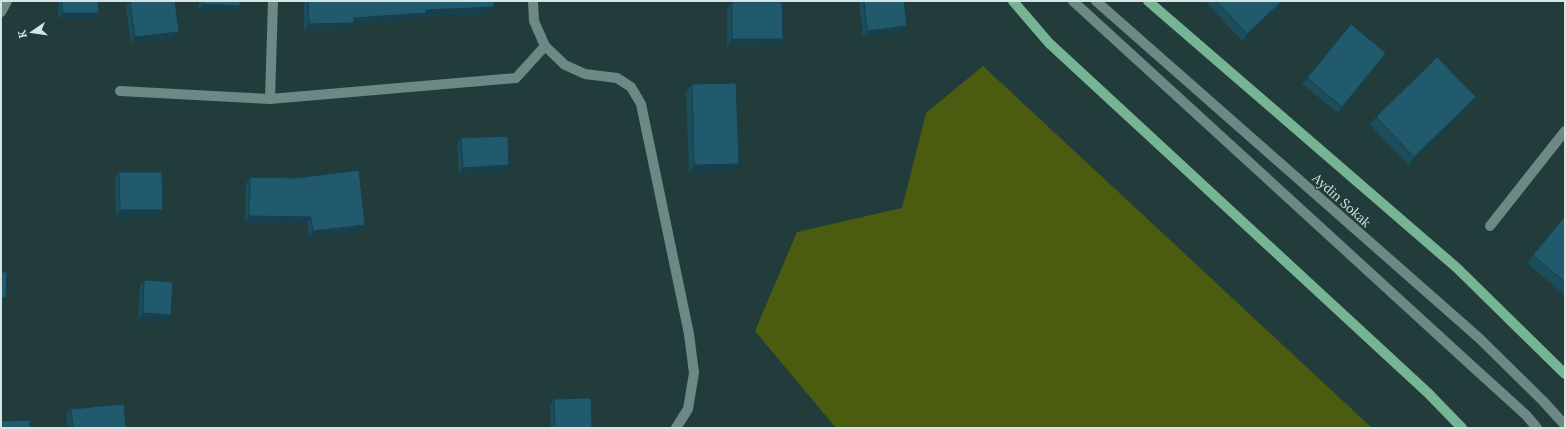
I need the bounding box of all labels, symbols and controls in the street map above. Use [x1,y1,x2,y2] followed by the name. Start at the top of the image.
[12,12,52,52] north arrow
[15,29,30,40] text: K
[1308,169,1375,231] street label: Aydin Sokak

